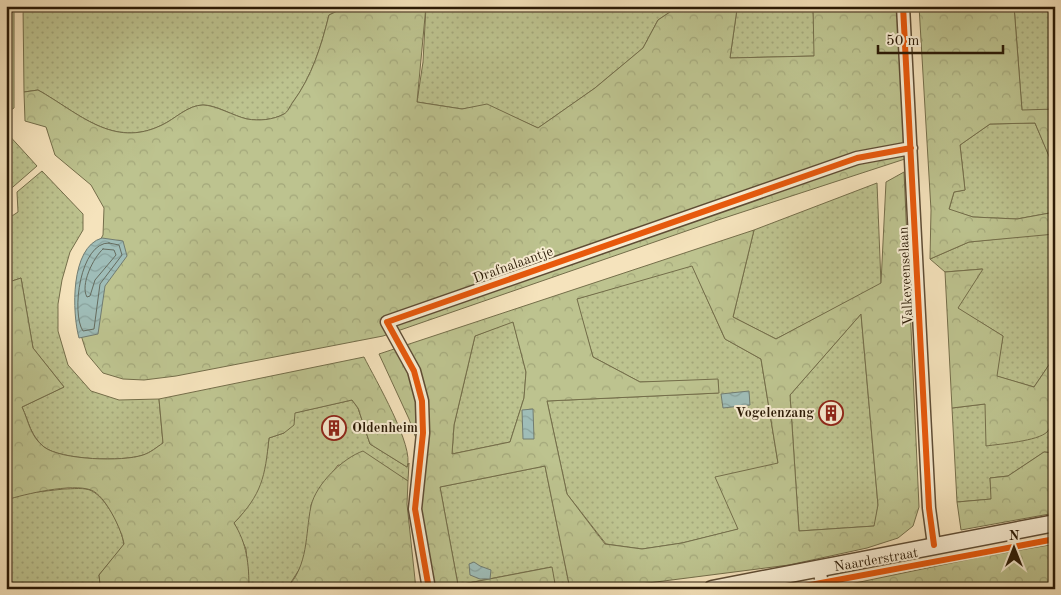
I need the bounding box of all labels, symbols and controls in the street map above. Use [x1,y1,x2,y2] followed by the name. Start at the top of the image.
[878,22,1004,54] scale bar
[886,34,920,49] text: 50 m
[896,226,916,326] street label: Valkeveenselaan
[471,244,555,286] street label: Drafnalaantje
[818,400,844,426] building icon: Vogelenzang
[735,406,814,420] place label: Vogelenzang
[321,415,347,441] building icon: Oldenheim
[352,421,418,435] place label: Oldenheim
[988,522,1038,572] north arrow
[1009,529,1020,543] text: N
[833,546,919,574] street label: Naarderstraat

